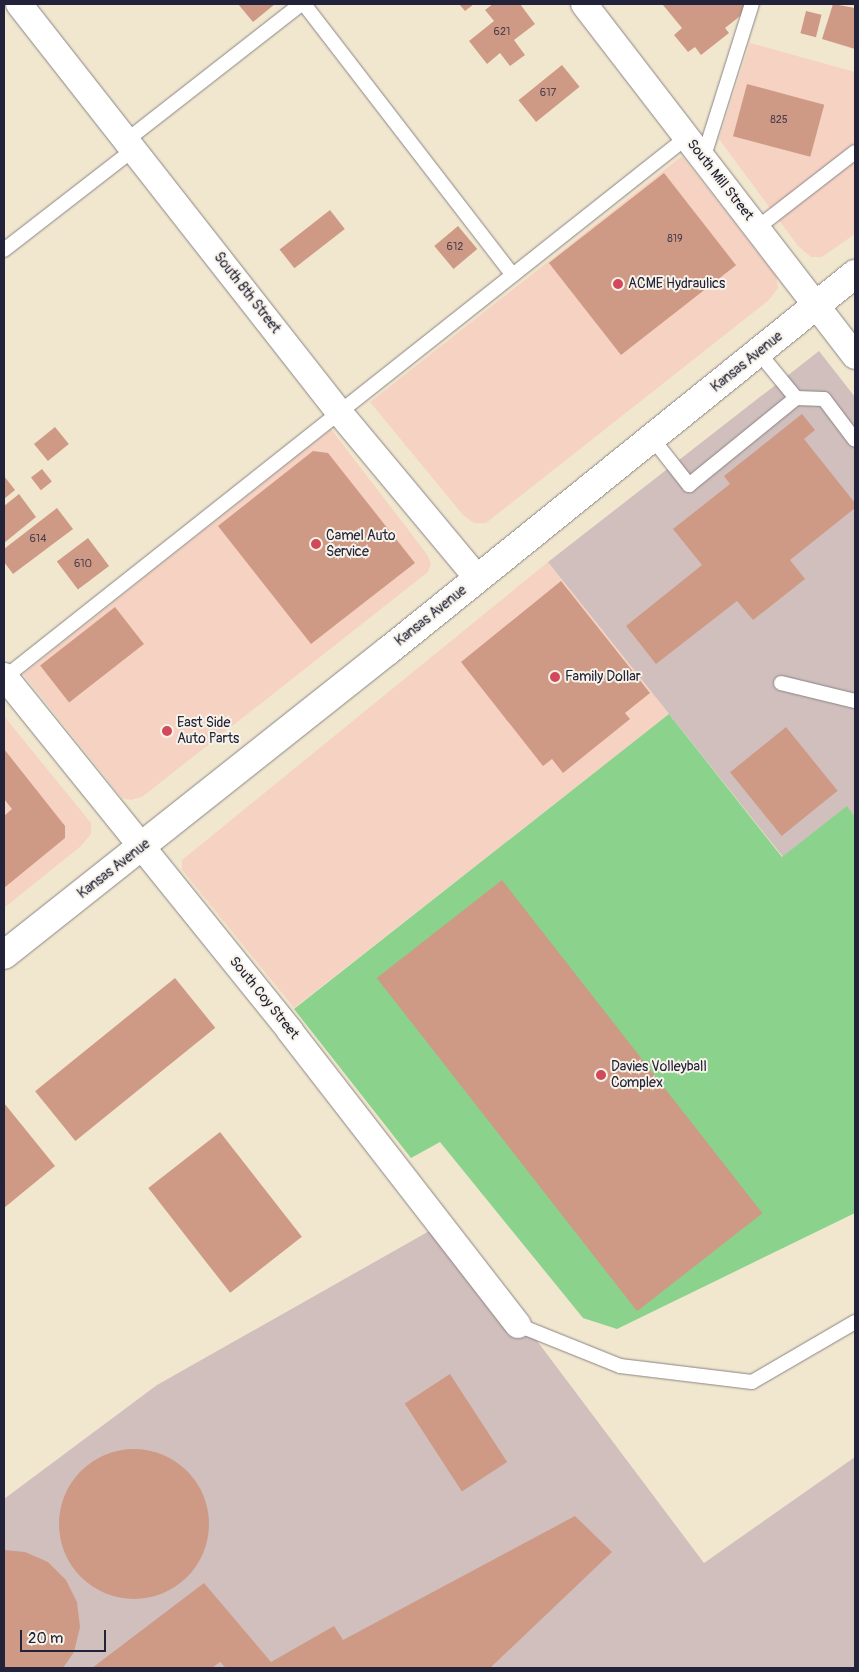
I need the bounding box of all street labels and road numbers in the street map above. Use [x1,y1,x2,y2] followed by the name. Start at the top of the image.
[683,136,757,224] street label: South Mill Street
[210,249,284,337] street label: South 8th Street
[708,328,786,396] street label: Kansas Avenue
[392,582,470,650] street label: Kansas Avenue
[74,836,154,902] street label: Kansas Avenue
[226,953,302,1043] street label: South Coy Street

